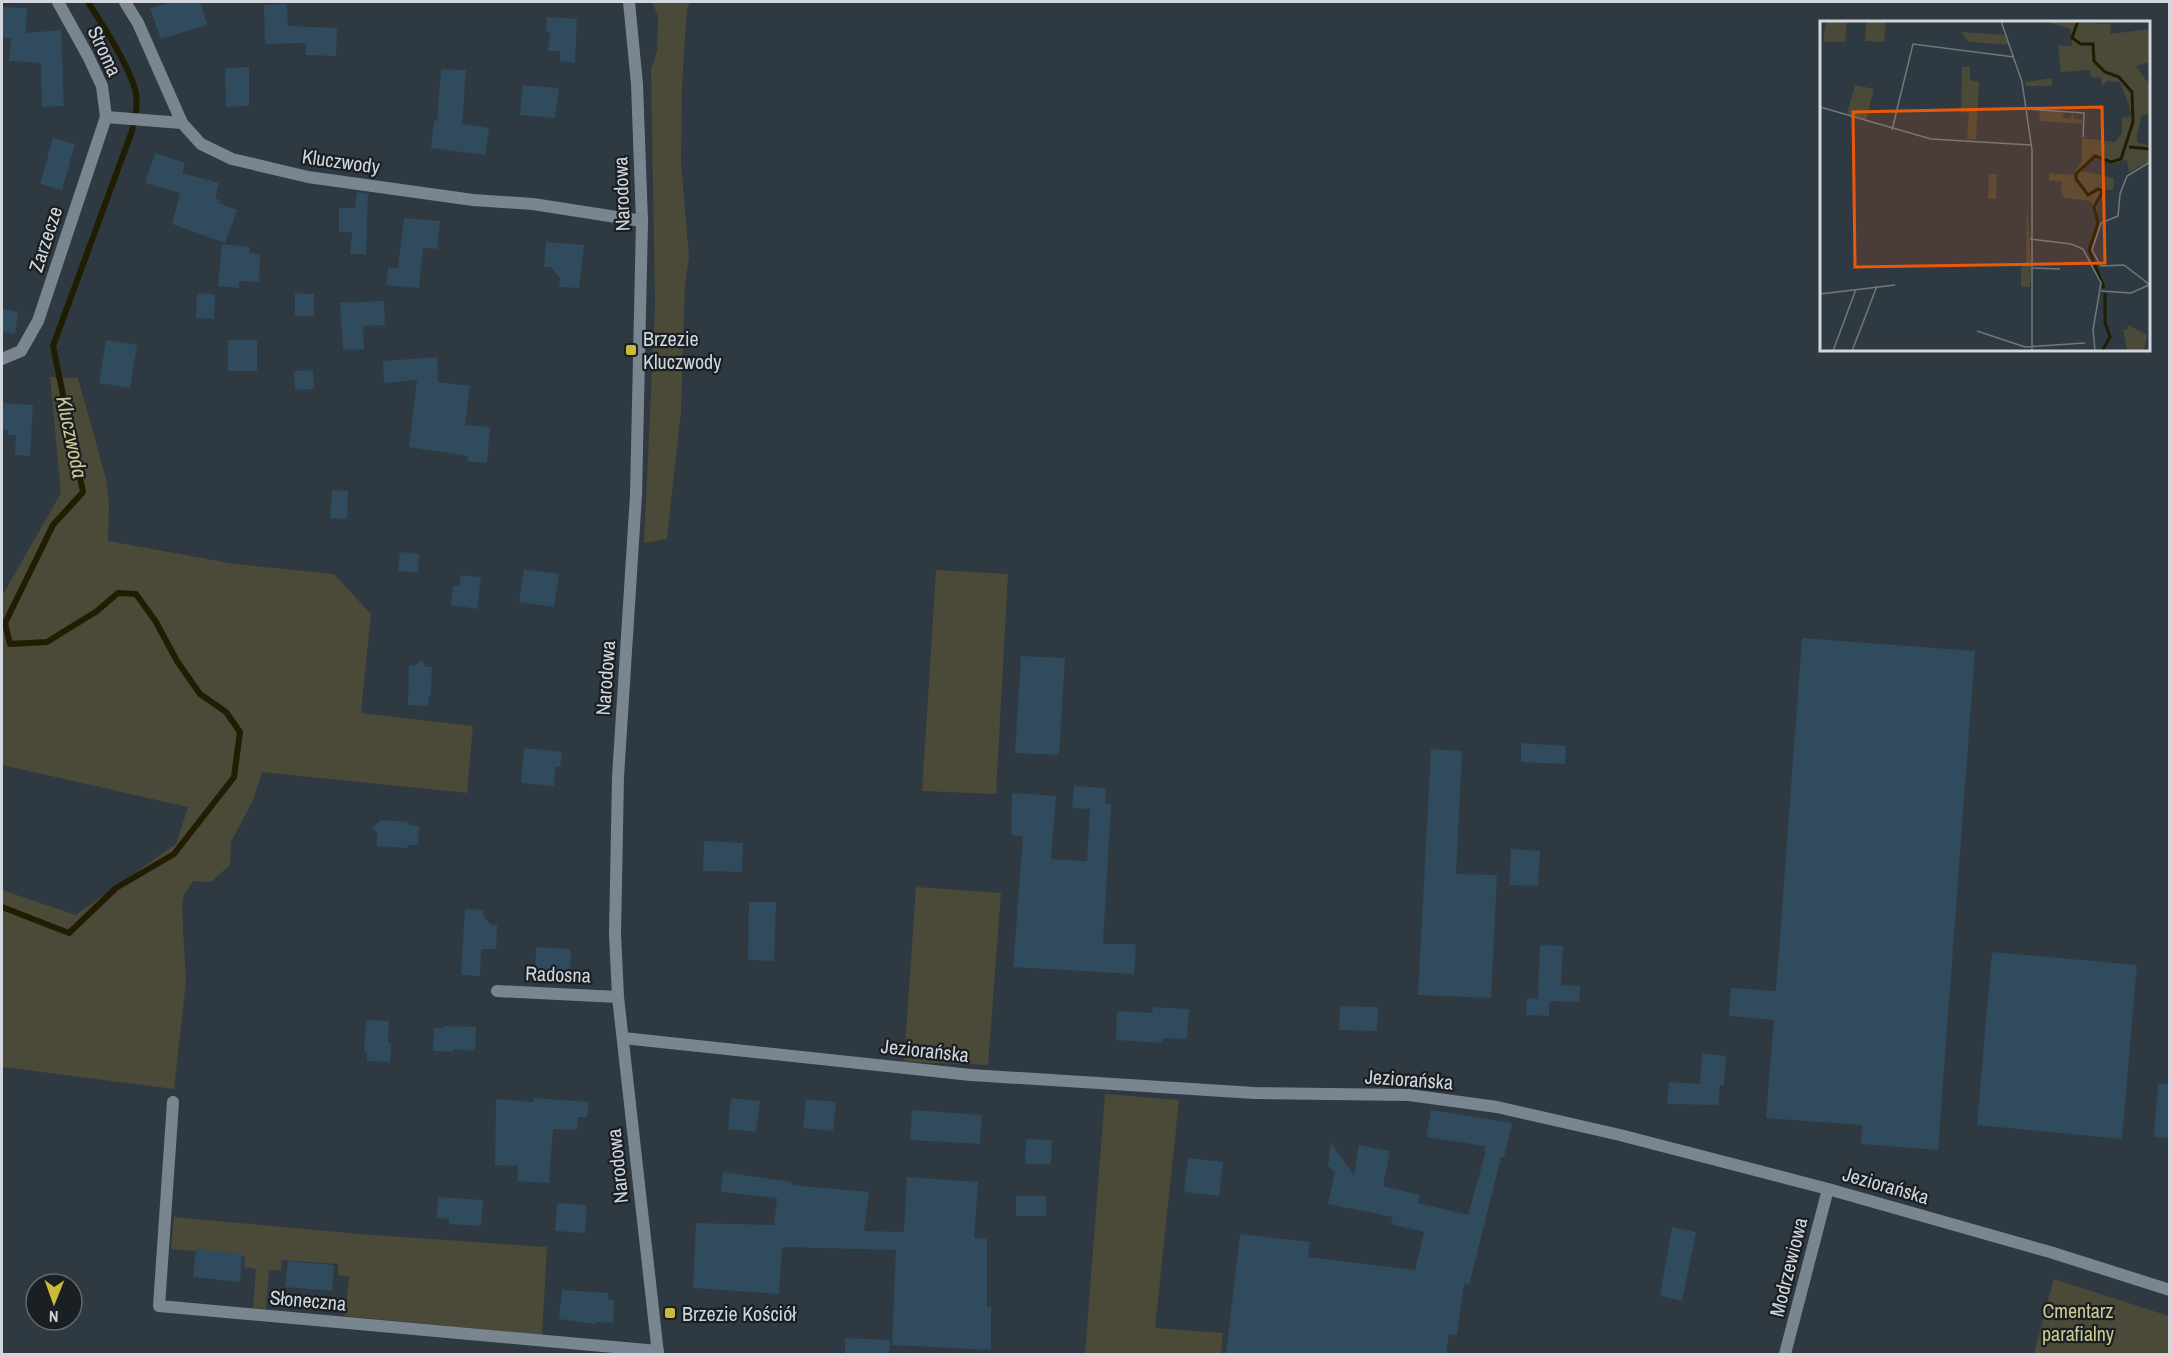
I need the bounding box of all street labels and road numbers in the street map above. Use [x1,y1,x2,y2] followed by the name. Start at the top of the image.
[82,21,128,81] street label: Stroma
[300,142,382,180] street label: Kluczwody
[606,156,636,232] street label: Narodowa
[22,203,68,275] street label: Zarzecze
[589,640,621,716] street label: Narodowa
[525,959,591,989] street label: Radosna
[880,1032,970,1068] street label: Jeziorańska
[1364,1062,1454,1096] street label: Jeziorańska
[600,1127,634,1205] street label: Narodowa
[1840,1160,1932,1210] street label: Jeziorańska
[1763,1215,1813,1319] street label: Modrzewiowa
[269,1283,347,1317] street label: Słoneczna

